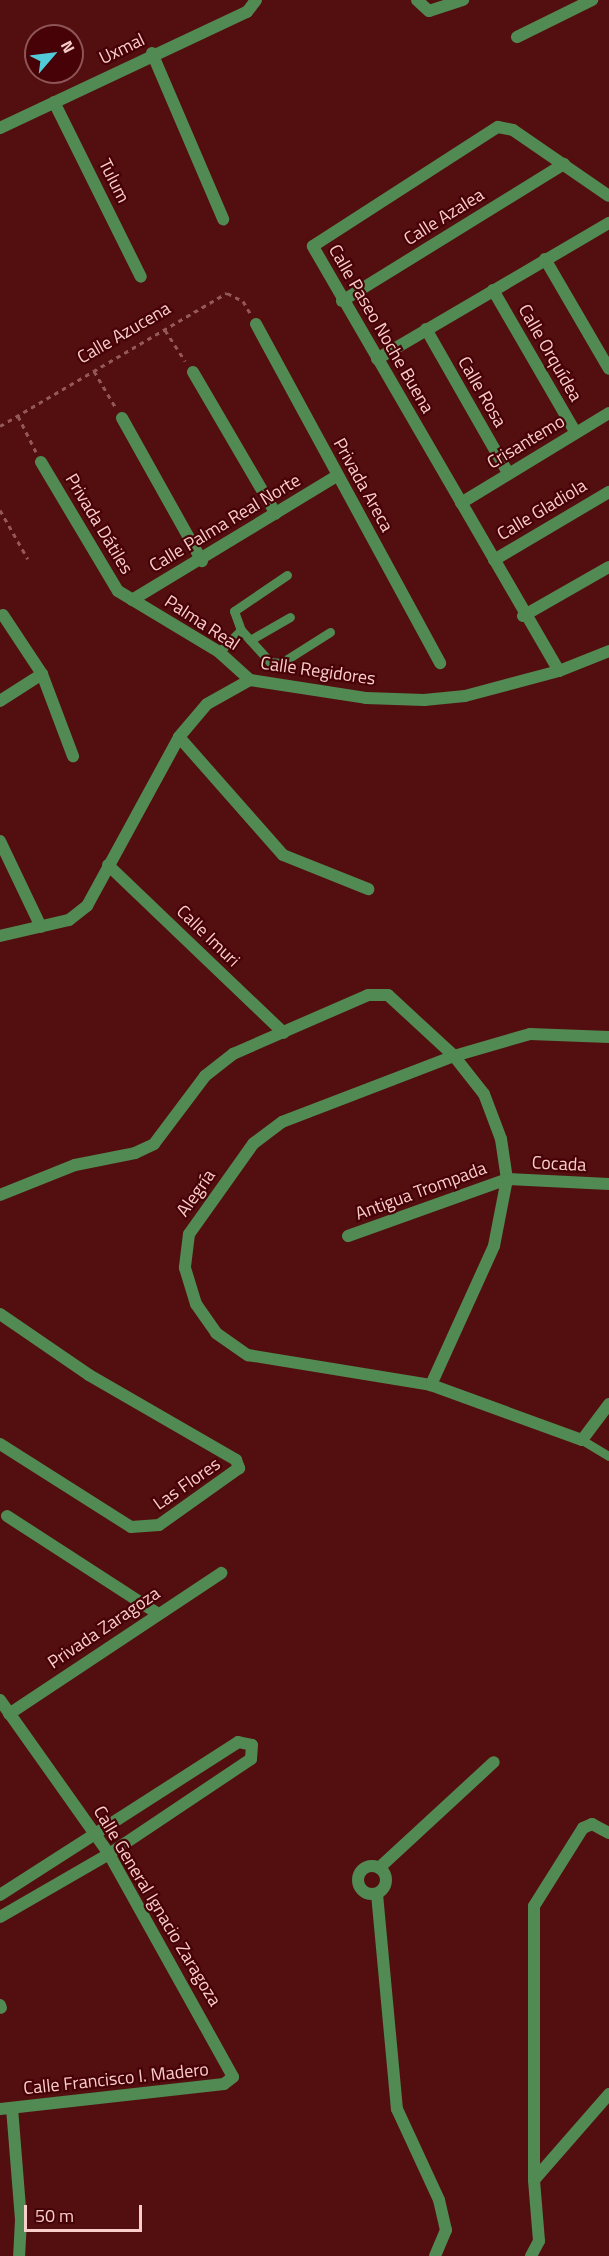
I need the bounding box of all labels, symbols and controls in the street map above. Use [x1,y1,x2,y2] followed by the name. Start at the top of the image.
[24,24,84,84] north arrow
[96,29,148,69] street label: Uxmal
[55,36,81,57] text: N
[94,156,134,206] street label: Tulum
[400,184,488,250] street label: Calle Azalea
[324,241,438,417] street label: Calle Paseo Noche Buena
[73,298,175,368] street label: Calle Azucena
[513,301,587,405] street label: Calle Orquídea
[453,353,511,431] street label: Calle Rosa
[483,410,569,474] street label: Crisantemo
[328,434,398,536] street label: Privada Areca
[146,469,304,577] street label: Calle Palma Real Norte
[61,470,137,578] street label: Privada Dátiles
[493,475,591,545] street label: Calle Gladiola
[160,591,244,655] street label: Palma Real
[259,652,377,690] street label: Calle Regidores
[172,901,244,971] street label: Calle Imuri
[531,1152,587,1176] street label: Cocada
[352,1157,490,1225] street label: Antigua Trompada
[172,1165,220,1221] street label: Alegría
[149,1453,225,1515] street label: Las Flores
[44,1583,164,1673] street label: Privada Zaragoza
[89,1802,225,2010] street label: Calle General Ignacio Zaragoza
[22,2059,210,2099] street label: Calle Francisco I. Madero
[27,2193,146,2231] scale bar
[35,2202,74,2229] text: 50 m

